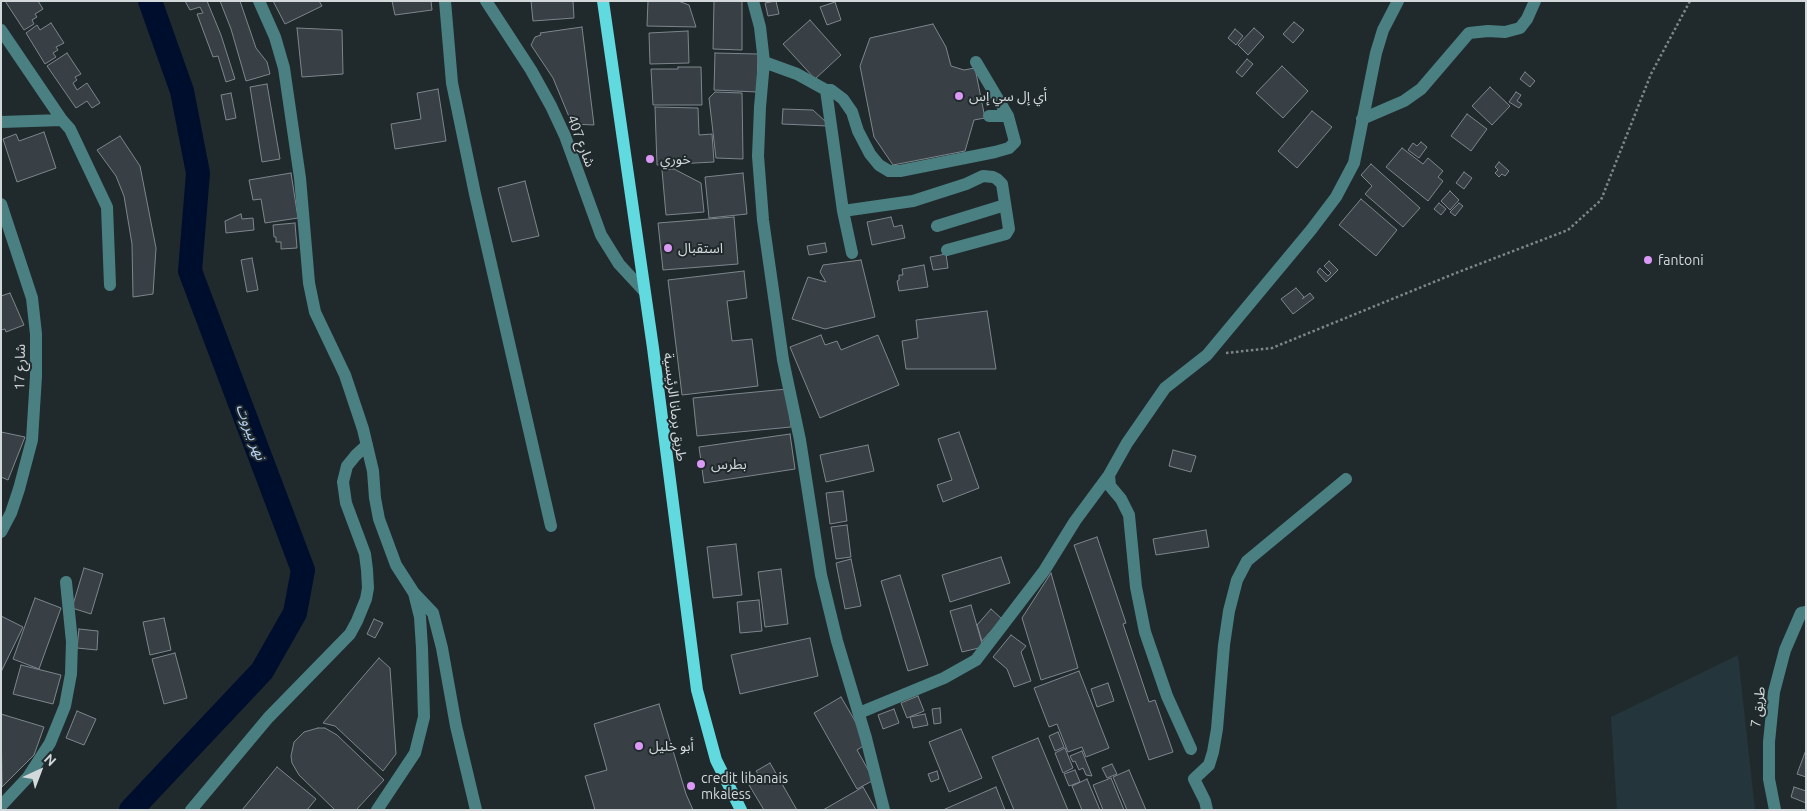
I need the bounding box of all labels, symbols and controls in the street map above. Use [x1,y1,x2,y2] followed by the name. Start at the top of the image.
[969,88,1047,104] place label: أي إل سي إس
[953,90,965,102] marker: أي إل سي إس
[563,113,599,169] street label: شارع 407
[660,151,691,167] place label: خوري
[644,153,656,165] marker: خوري
[678,240,723,256] place label: استقبال
[662,242,674,254] marker: استقبال
[1658,252,1704,268] place label: fantoni
[1642,254,1654,266] marker: fantoni
[11,344,29,390] street label: شارع 17
[660,352,690,462] street label: طريق برمانا الرئيسية
[232,402,270,462] water label: نهر بيروت
[711,456,747,472] place label: بطرس
[695,458,707,470] marker: بطرس
[1747,686,1769,728] street label: طريق 7
[649,738,694,754] place label: أبو خليل
[633,740,645,752] marker: أبو خليل
[15,746,65,796] north arrow
[41,751,60,769] text: N
[701,770,788,802] place label: credit libanais mkaless
[685,780,697,792] marker: credit libanais mkaless

